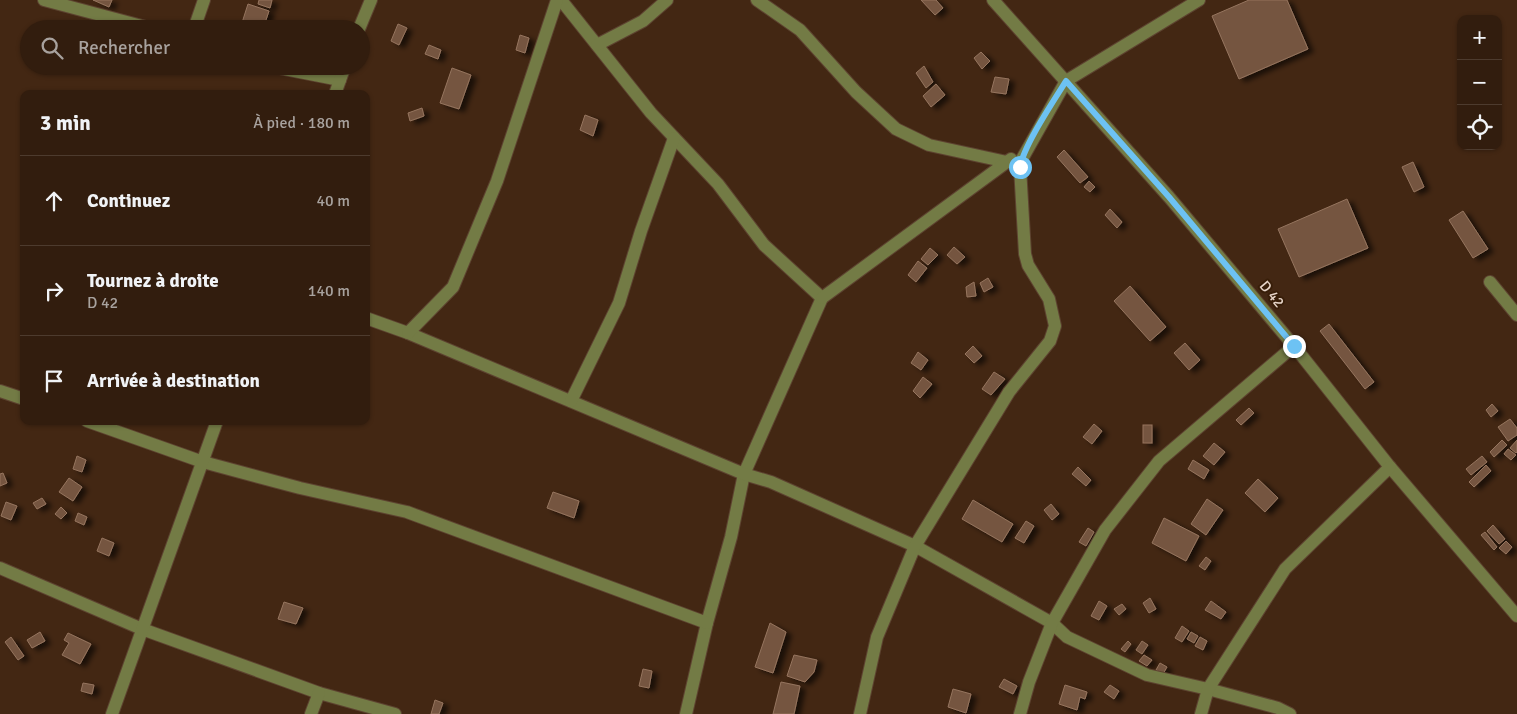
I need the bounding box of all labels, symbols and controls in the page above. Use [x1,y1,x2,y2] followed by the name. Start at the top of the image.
[1457,15,1502,150] map controls
[1457,15,1502,60] button: +
[20,20,370,75] search box
[38,34,66,62] icon: search
[78,36,170,60] text: Rechercher
[1457,60,1502,105] button: −
[1457,105,1502,150] button: locate
[40,110,91,136] text: 3 min
[253,113,350,133] text: À pied · 180 m
[1009,156,1032,179] route start
[40,187,68,215] icon: ahead
[87,189,170,213] text: Continuez
[316,191,350,211] text: 40 m
[87,269,219,293] text: Tournez à droite
[40,277,68,305] icon: right
[1256,277,1288,311] street label: D 42
[308,281,350,301] text: 140 m
[87,293,118,313] text: D 42
[1283,335,1306,358] route end
[40,367,68,395] icon: arrive
[87,369,260,393] text: Arrivée à destination

